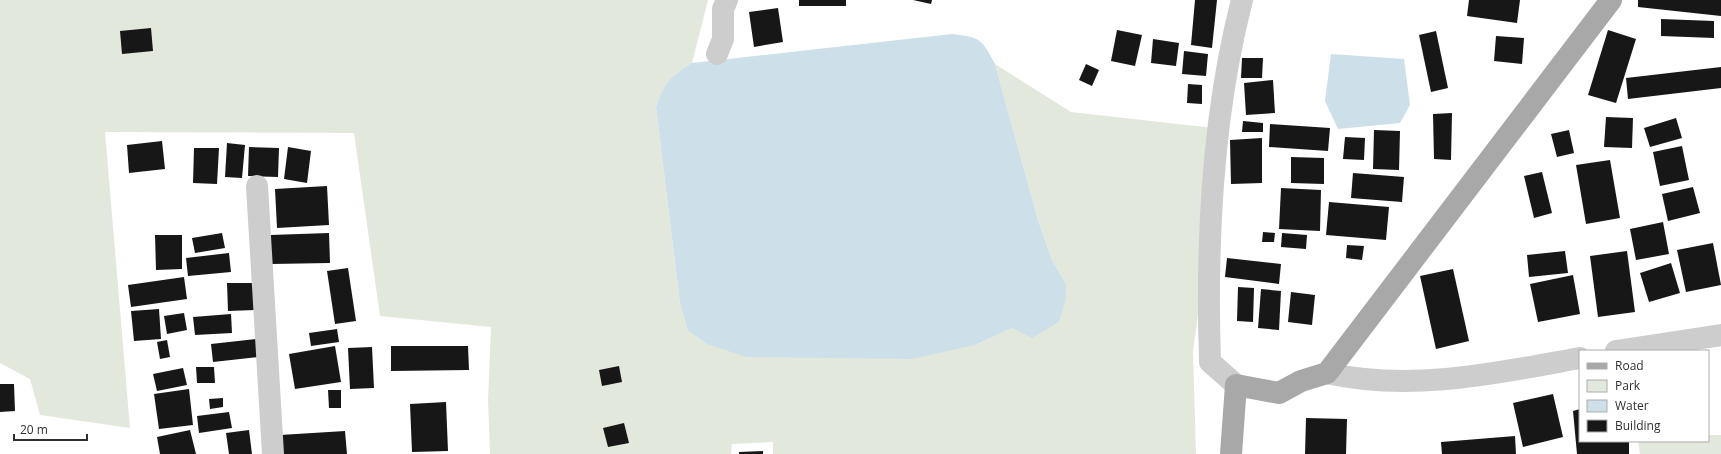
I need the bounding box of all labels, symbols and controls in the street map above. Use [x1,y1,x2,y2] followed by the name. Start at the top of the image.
[1579,350,1709,442] legend
[1615,357,1644,374] text: Road
[1615,377,1641,394] text: Park
[1615,397,1649,414] text: Water
[14,416,87,442] scale bar
[1615,417,1661,434] text: Building
[20,421,48,438] text: 20 m

